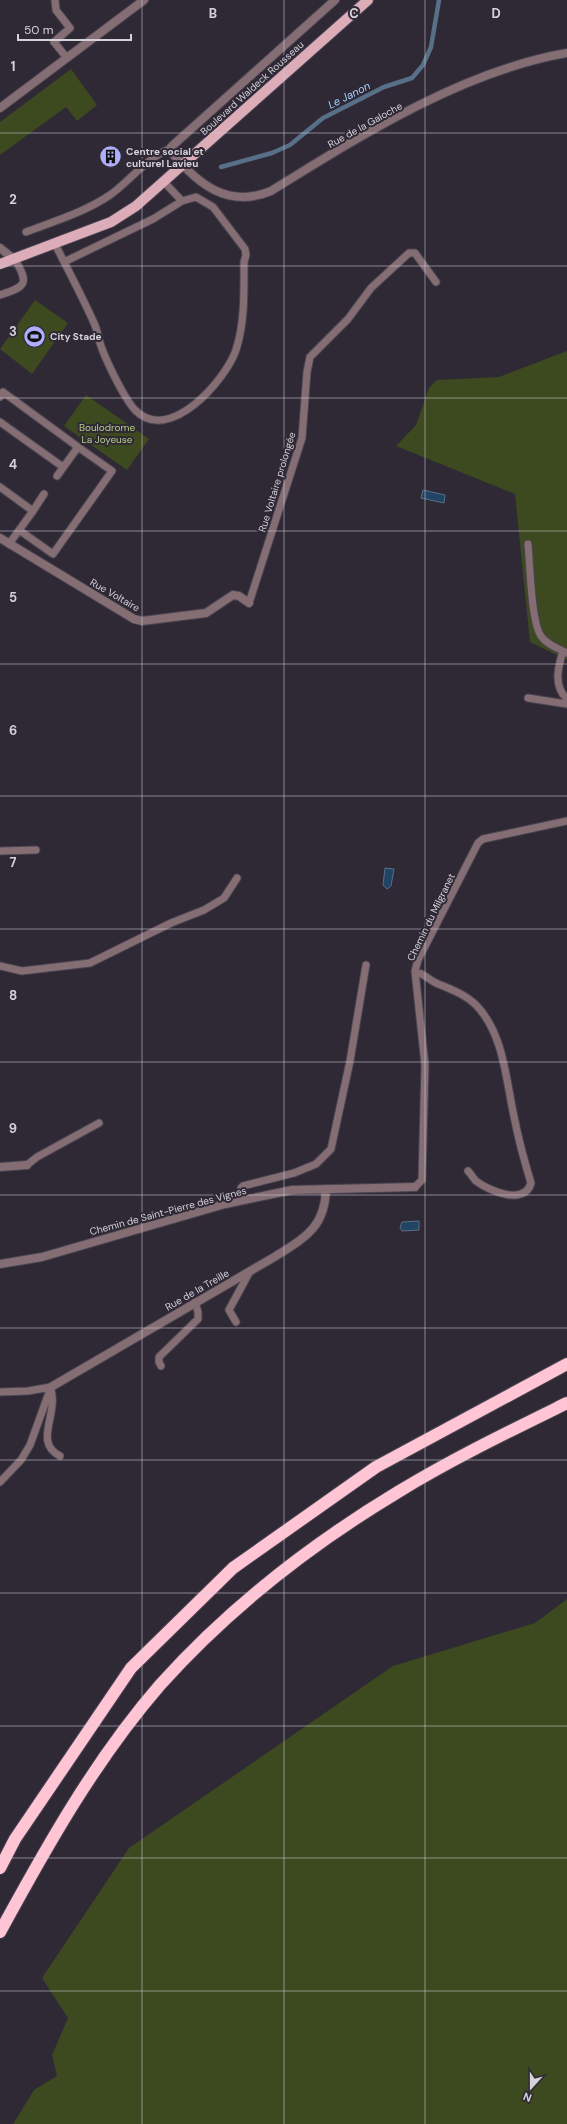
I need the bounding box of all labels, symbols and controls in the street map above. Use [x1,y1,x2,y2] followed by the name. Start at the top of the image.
[209,5,217,22] text: B
[349,5,359,22] text: C
[491,5,501,22] text: D
[18,16,131,42] scale bar
[24,22,53,38] text: 50 m
[198,38,307,138] street label: Boulevard Waldeck Rousseau
[11,58,15,75] text: 1
[326,78,372,112] water label: Le Janon
[325,99,405,151] street label: Rue de la Galoche
[98,144,124,170] building icon: Centre social et culturel Lavieu
[126,145,204,170] place label: Centre social et culturel Lavieu
[9,191,17,208] text: 2
[9,323,17,340] text: 3
[21,323,47,349] sports icon: City Stade
[50,330,102,343] place label: City Stade
[79,421,135,446] park label: Boulodrome La Joyeuse
[256,430,299,534] street label: Rue Voltaire prolongée
[9,456,17,473] text: 4
[88,576,142,615] street label: Rue Voltaire
[9,589,17,606] text: 5
[9,722,17,739] text: 6
[10,854,17,871] text: 7
[404,871,458,963] street label: Chemin du Milgranet
[9,987,17,1004] text: 8
[9,1120,17,1137] text: 9
[88,1184,248,1238] street label: Chemin de Saint-Pierre des Vignes
[163,1266,232,1314] street label: Rue de la Treille
[511,2068,551,2108] north arrow
[521,2089,534,2105] text: N

